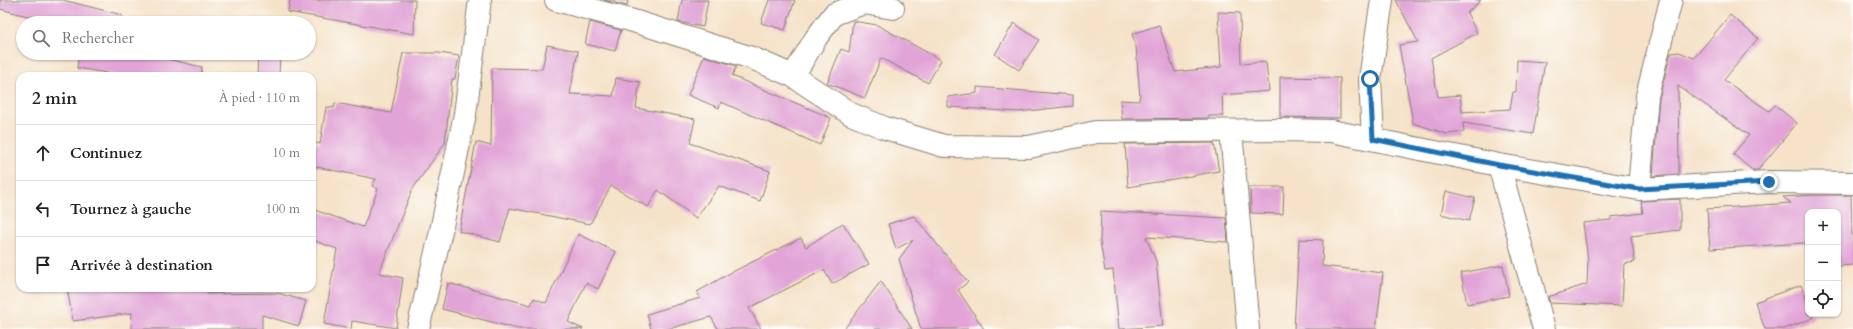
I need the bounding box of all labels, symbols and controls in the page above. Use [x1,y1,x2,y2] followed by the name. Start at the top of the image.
[16,16,316,60] search box
[30,27,52,49] icon: search
[62,28,134,48] text: Rechercher
[1361,70,1379,88] route start
[32,87,77,110] text: 2 min
[219,89,300,107] text: À pied · 110 m
[32,142,54,164] icon: ahead
[70,143,142,163] text: Continuez
[272,144,300,162] text: 10 m
[1760,173,1778,191] route end
[32,198,54,220] icon: left
[70,199,192,219] text: Tournez à gauche
[266,200,300,218] text: 100 m
[1805,209,1841,317] map controls
[1805,209,1841,245] button: +
[1805,245,1841,281] button: −
[32,254,54,276] icon: arrive
[70,255,213,275] text: Arrivée à destination
[1805,281,1841,317] button: locate

